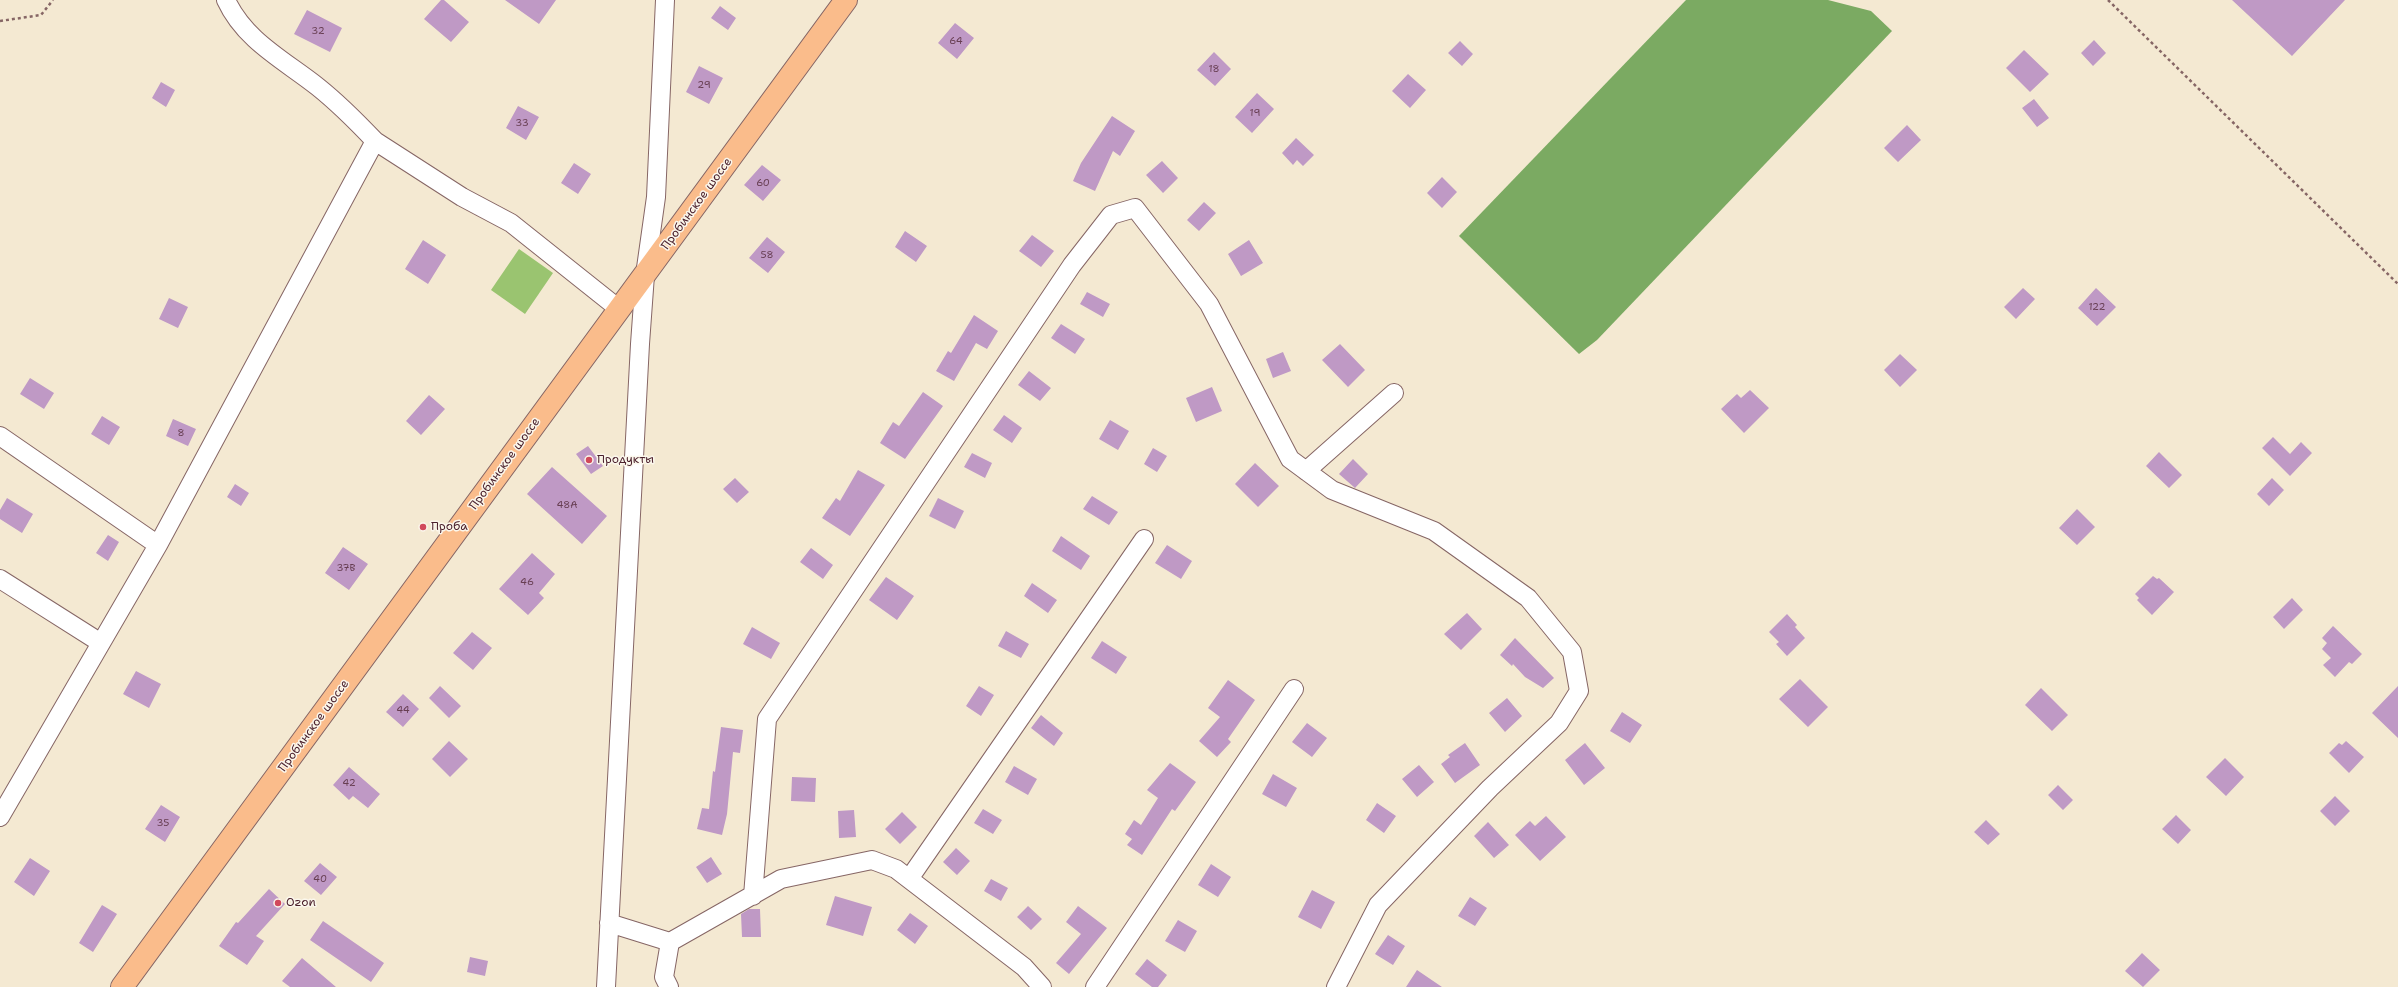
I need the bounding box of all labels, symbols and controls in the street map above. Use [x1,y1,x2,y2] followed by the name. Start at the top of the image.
[311,25,325,37] house number: 32
[949,35,963,47] house number: 64
[1208,63,1220,75] house number: 18
[697,79,711,91] house number: 29
[1250,107,1260,119] house number: 19
[515,117,529,129] house number: 33
[659,155,735,253] street label: Пробинское шоссе
[756,177,770,189] house number: 60
[761,249,773,261] house number: 58
[2088,301,2106,313] house number: 122
[467,415,543,513] street label: Пробинское шоссе
[178,427,184,439] house number: 8
[597,453,654,467] place label: Продукты
[584,455,594,465] marker: Продукты
[556,499,578,511] house number: 48А
[431,520,468,534] place label: Проба
[418,522,428,532] marker: Проба
[336,562,356,574] house number: 37В
[520,576,534,588] house number: 46
[276,677,352,775] street label: Пробинское шоссе
[396,704,410,716] house number: 44
[342,777,356,789] house number: 42
[157,817,169,829] house number: 35
[313,873,327,885] house number: 40
[286,896,316,910] place label: Ozon
[273,898,283,908] marker: Ozon

